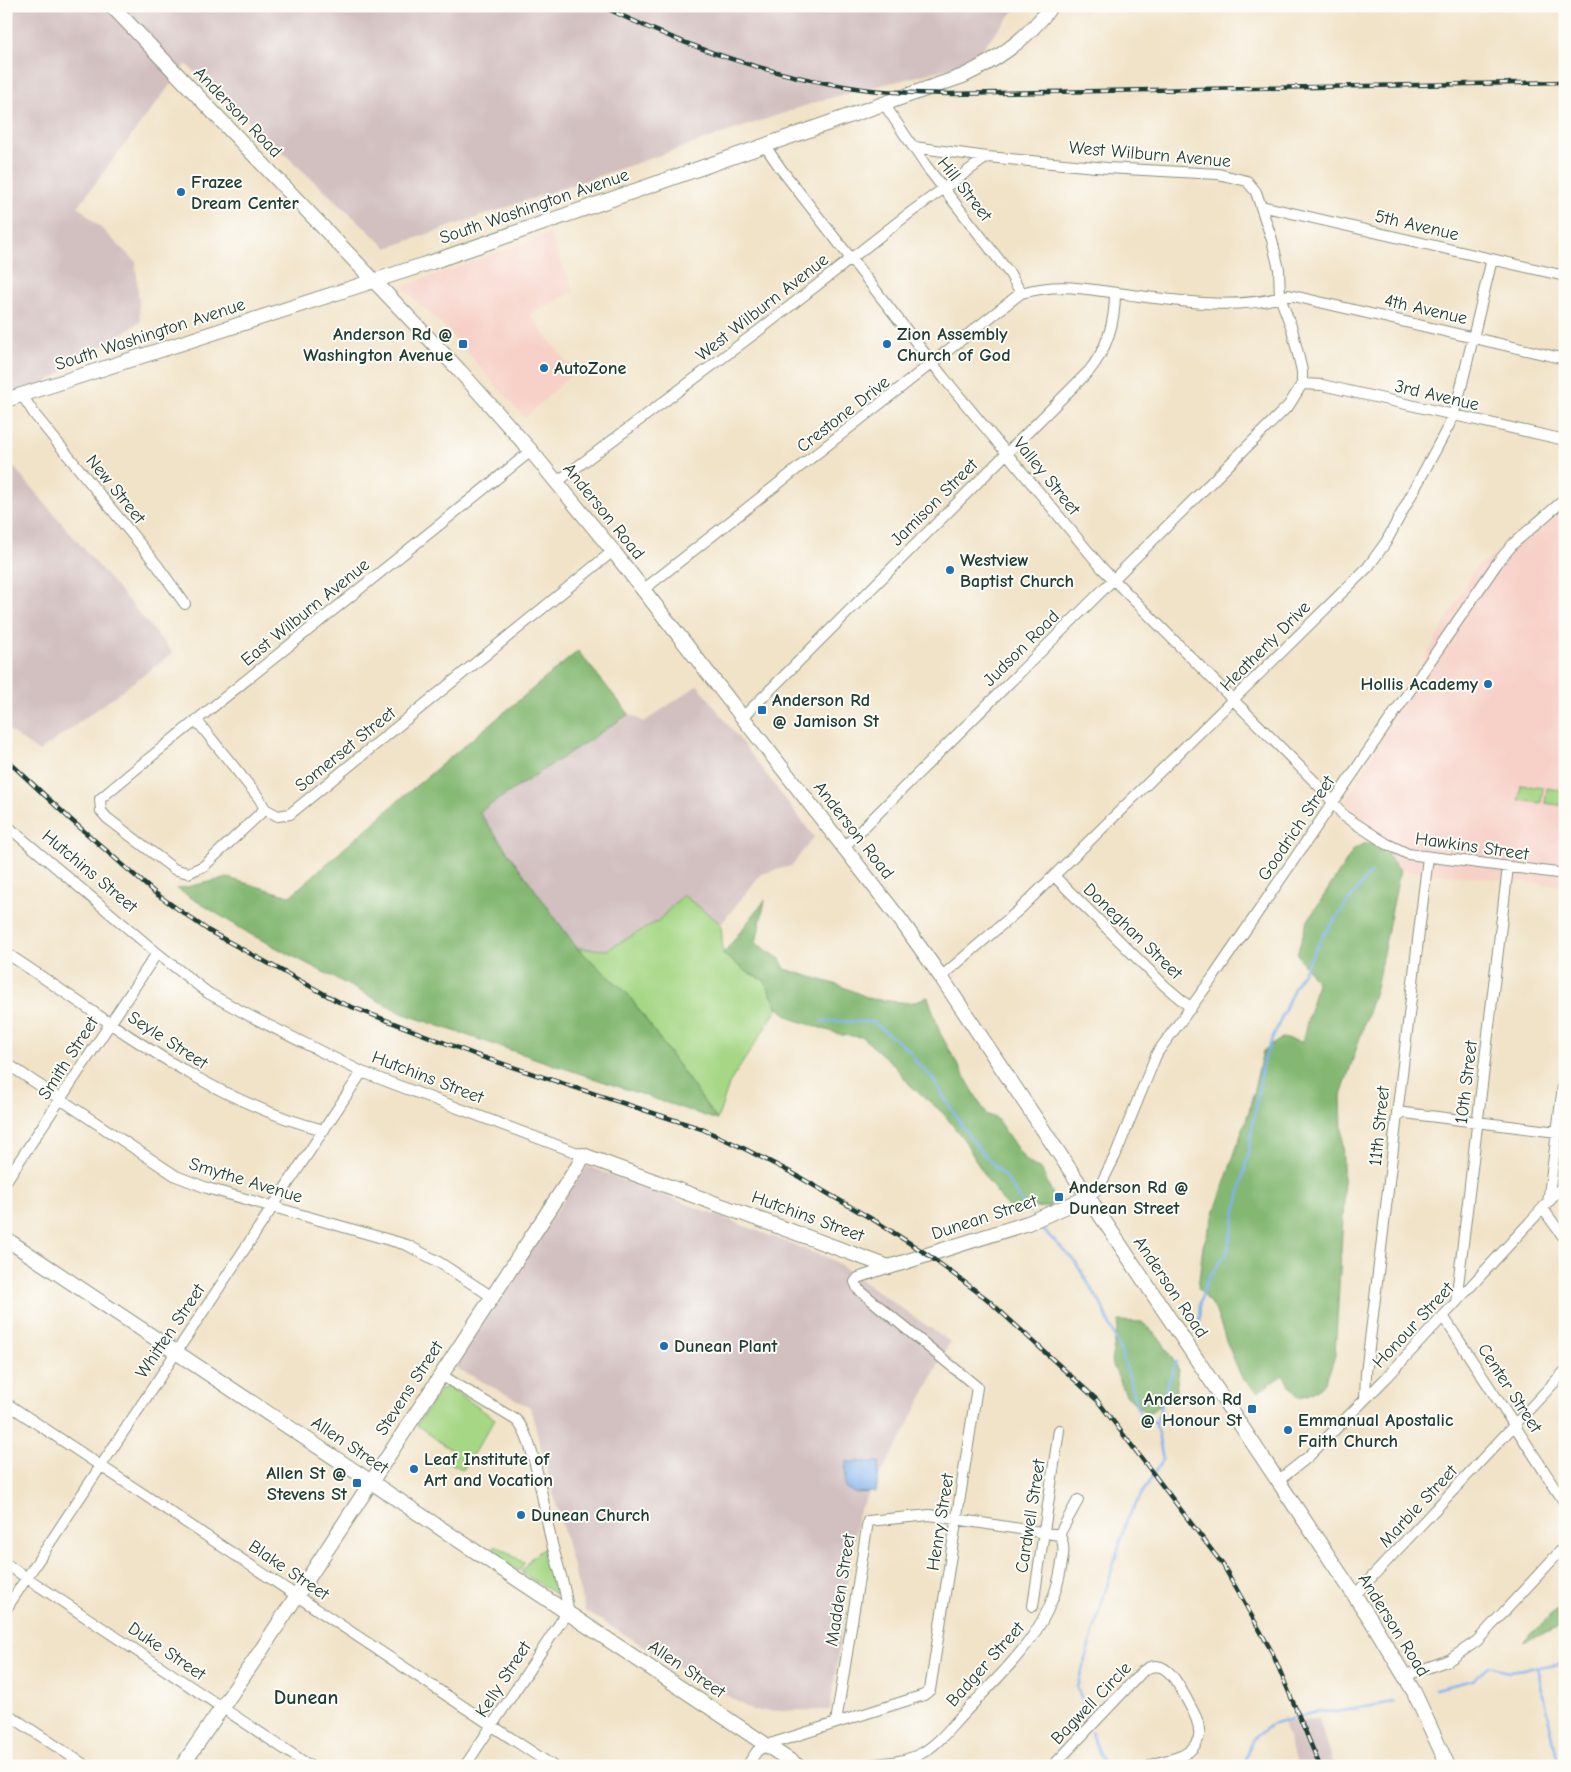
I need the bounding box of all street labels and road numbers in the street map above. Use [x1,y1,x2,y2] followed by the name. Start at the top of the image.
[189,63,286,162] street label: Anderson Road
[1068,137,1232,172] street label: West Wilburn Avenue
[933,153,997,226] street label: Hill Street
[437,164,632,249] street label: South Washington Avenue
[1373,206,1461,245] street label: 5th Avenue
[692,249,833,366] street label: West Wilburn Avenue
[1382,290,1469,329] street label: 4th Avenue
[52,294,248,375] street label: South Washington Avenue
[793,372,894,457] street label: Crestone Drive
[1393,376,1481,415] street label: 3rd Avenue
[1009,433,1085,520] street label: Valley Street
[81,451,150,529] street label: New Street
[886,454,983,550] street label: Jamison Street
[558,459,649,564] street label: Anderson Road
[237,554,374,671] street label: East Wilburn Avenue
[1216,597,1315,696] street label: Heatherly Drive
[979,606,1064,691] street label: Judson Road
[291,702,400,796] street label: Somerset Street
[1254,771,1340,885] street label: Goodrich Street
[809,777,898,883] street label: Anderson Road
[38,825,142,918] street label: Hutchins Street
[1414,828,1531,865] street label: Hawkins Street
[1079,879,1187,984] street label: Doneghan Street
[124,1007,212,1074] street label: Seyle Street
[34,1012,103,1104] street label: Smith Street
[1451,1038,1482,1125] street label: 10th Street
[369,1047,487,1109] street label: Hutchins Street
[1365,1084,1394,1167] street label: 11th Street
[187,1153,305,1208] street label: Smythe Avenue
[749,1186,868,1247] street label: Hutchins Street
[929,1190,1040,1244] street label: Dunean Street
[1129,1233,1212,1342] street label: Anderson Road
[1368,1278,1459,1373] street label: Honour Street
[131,1279,210,1382] street label: Whitten Street
[371,1336,448,1439] street label: Stevens Street
[1473,1340,1547,1437] street label: Center Street
[307,1412,393,1479] street label: Allen Street
[1011,1457,1050,1574] street label: Cardwell Street
[1375,1460,1462,1552] street label: Marble Street
[922,1471,959,1572] street label: Henry Street
[821,1532,860,1648] street label: Madden Street
[244,1536,334,1606] street label: Blake Street
[1353,1570,1434,1681] street label: Anderson Road
[942,1617,1029,1711] street label: Badger Street
[124,1618,210,1685] street label: Duke Street
[644,1636,730,1703] street label: Allen Street
[471,1637,536,1721] street label: Kelly Street
[1047,1658,1136,1749] street label: Bagwell Circle

